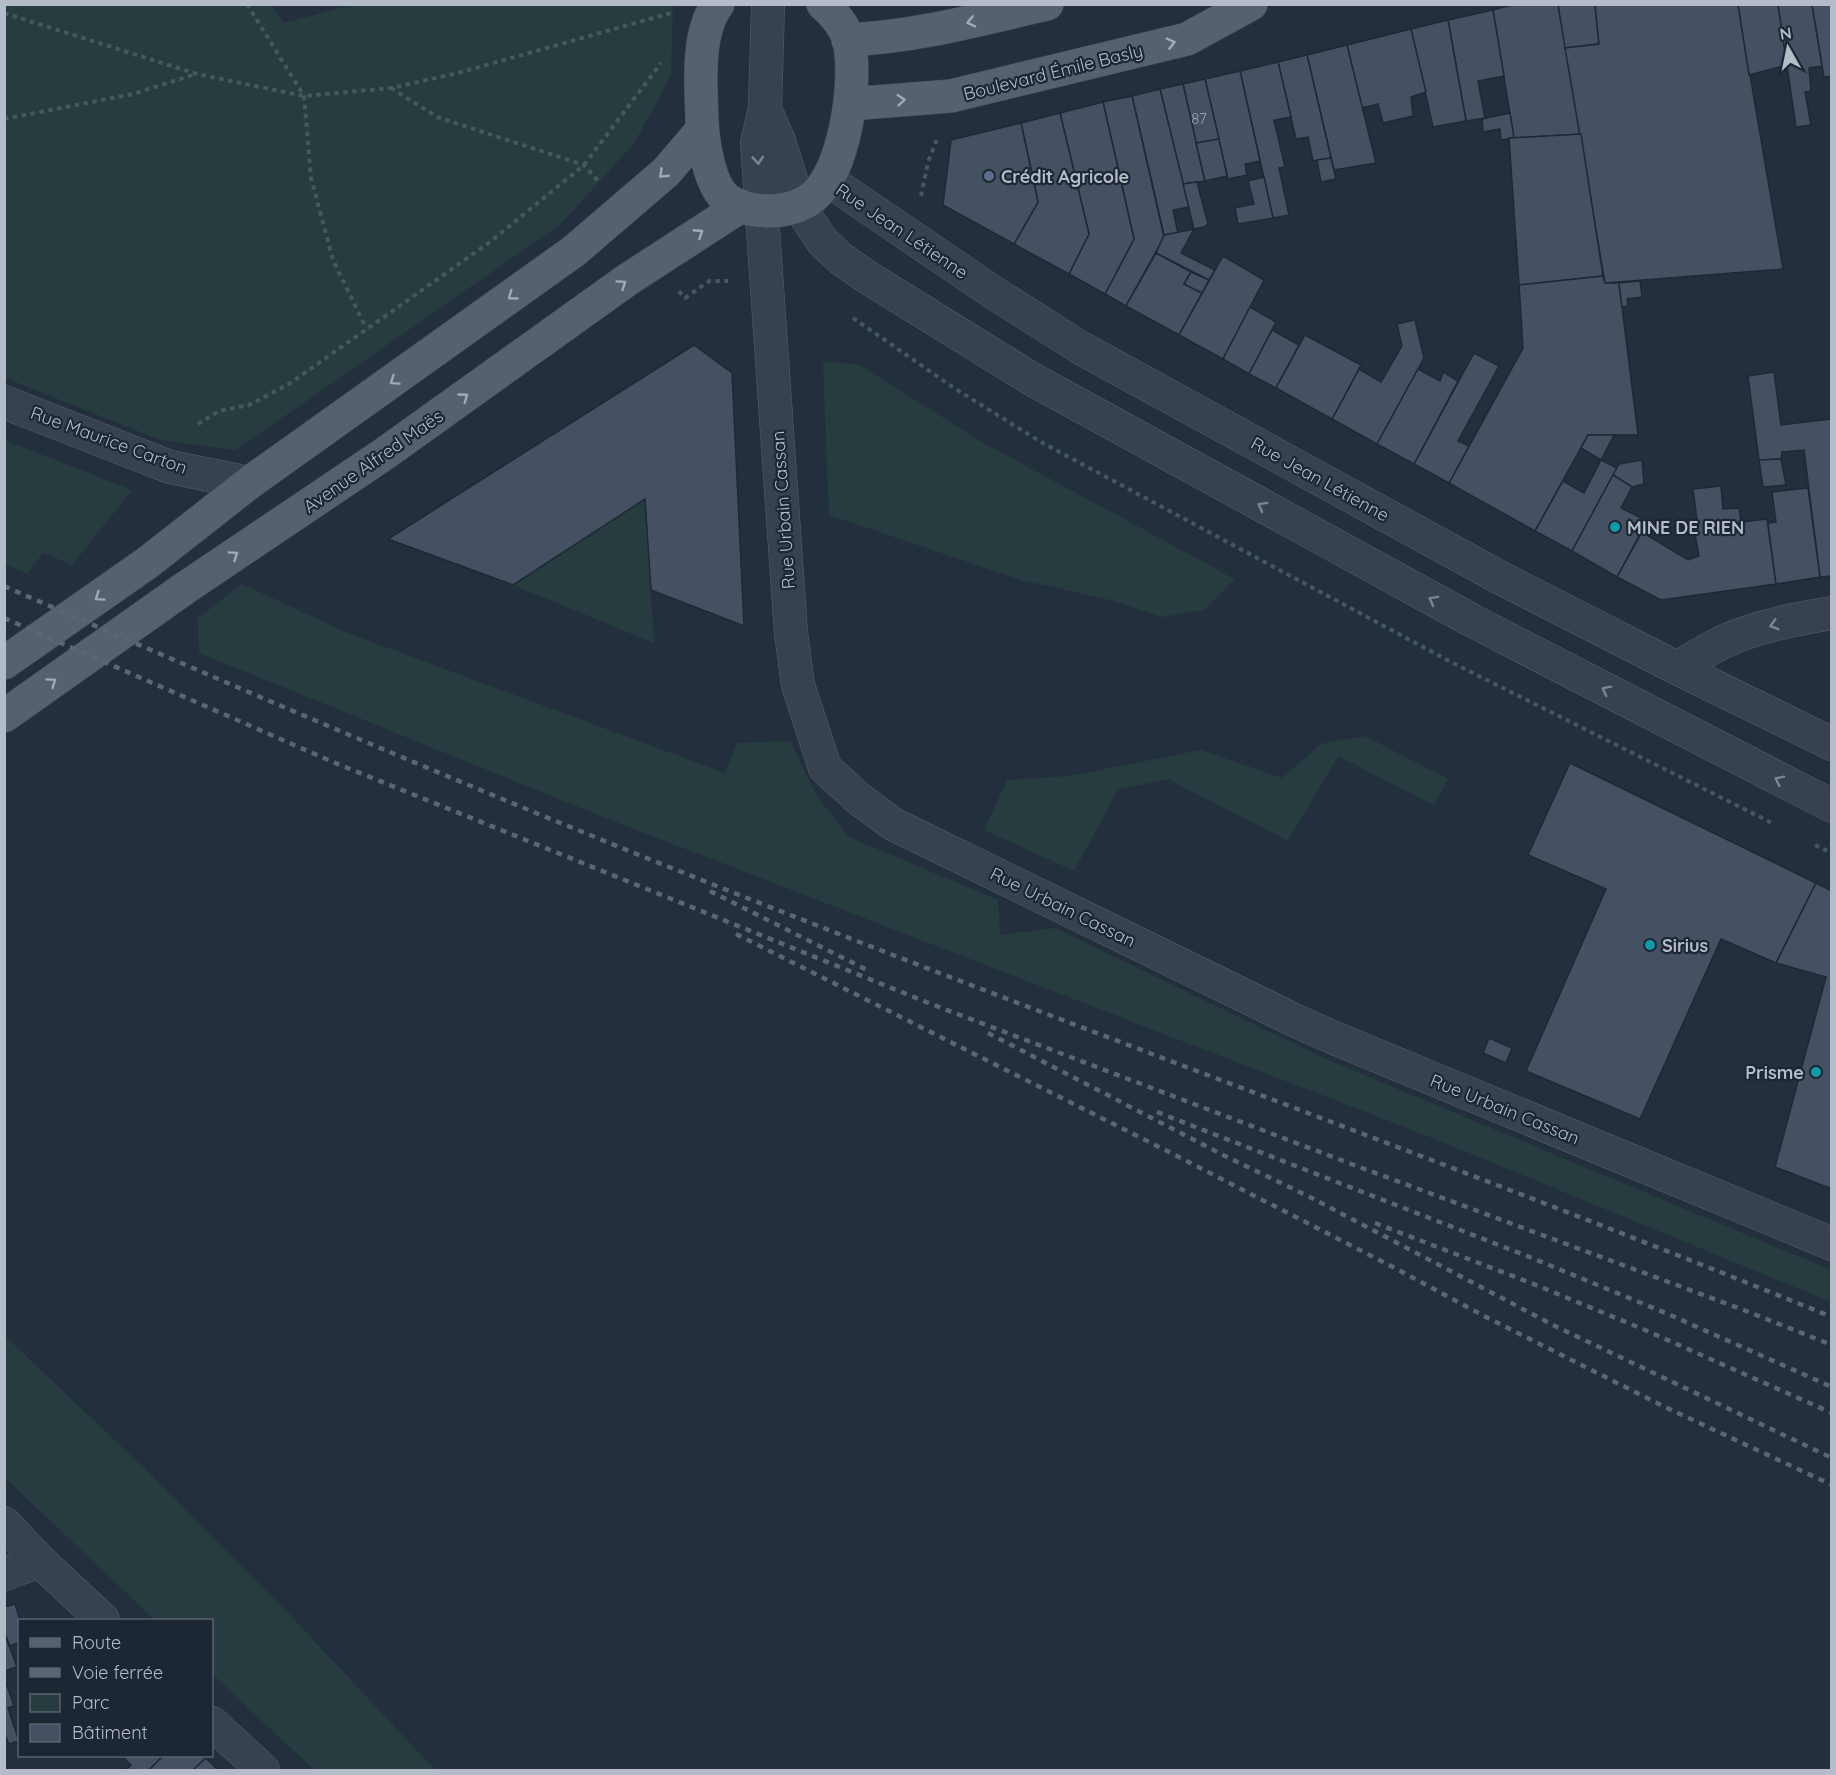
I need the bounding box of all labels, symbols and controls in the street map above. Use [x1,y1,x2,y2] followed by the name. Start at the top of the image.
[966,14,976,27] one-way arrow
[1758,18,1818,78] north arrow
[1778,22,1793,44] text: N
[1166,37,1176,50] one-way arrow
[961,39,1145,105] street label: Boulevard Émile Basly
[896,94,905,107] one-way arrow
[1191,109,1207,128] house number: 87
[752,155,765,164] one-way arrow
[1001,165,1129,188] place label: Crédit Agricole
[660,166,671,177] one-way arrow
[982,169,996,183] marker: Crédit Agricole
[831,178,973,284] street label: Rue Jean Létienne
[692,229,703,240] one-way arrow
[615,280,626,291] one-way arrow
[507,289,518,300] one-way arrow
[389,374,400,385] one-way arrow
[457,393,468,404] one-way arrow
[27,401,191,479] street label: Rue Maurice Carton
[299,404,447,518] street label: Avenue Alfred Maës
[766,430,800,590] street label: Rue Urbain Cassan
[1247,431,1393,527] street label: Rue Jean Létienne
[1258,502,1269,513] one-way arrow
[1627,516,1744,539] place label: MINE DE RIEN
[1608,520,1622,534] marker: MINE DE RIEN
[227,552,238,563] one-way arrow
[95,589,106,600] one-way arrow
[1429,596,1440,607] one-way arrow
[1769,618,1780,630] one-way arrow
[46,678,57,689] one-way arrow
[1602,686,1612,697] one-way arrow
[1775,775,1786,787] one-way arrow
[987,862,1139,952] street label: Rue Urbain Cassan
[1662,934,1709,957] place label: Sirius
[1643,938,1657,952] marker: Sirius
[1745,1061,1804,1084] place label: Prisme
[1809,1065,1823,1079] marker: Prisme
[1427,1069,1583,1149] street label: Rue Urbain Cassan
[18,1619,213,1757] legend
[72,1631,121,1654] text: Route
[72,1661,163,1684] text: Voie ferrée
[72,1691,109,1714] text: Parc
[72,1721,148,1744] text: Bâtiment

